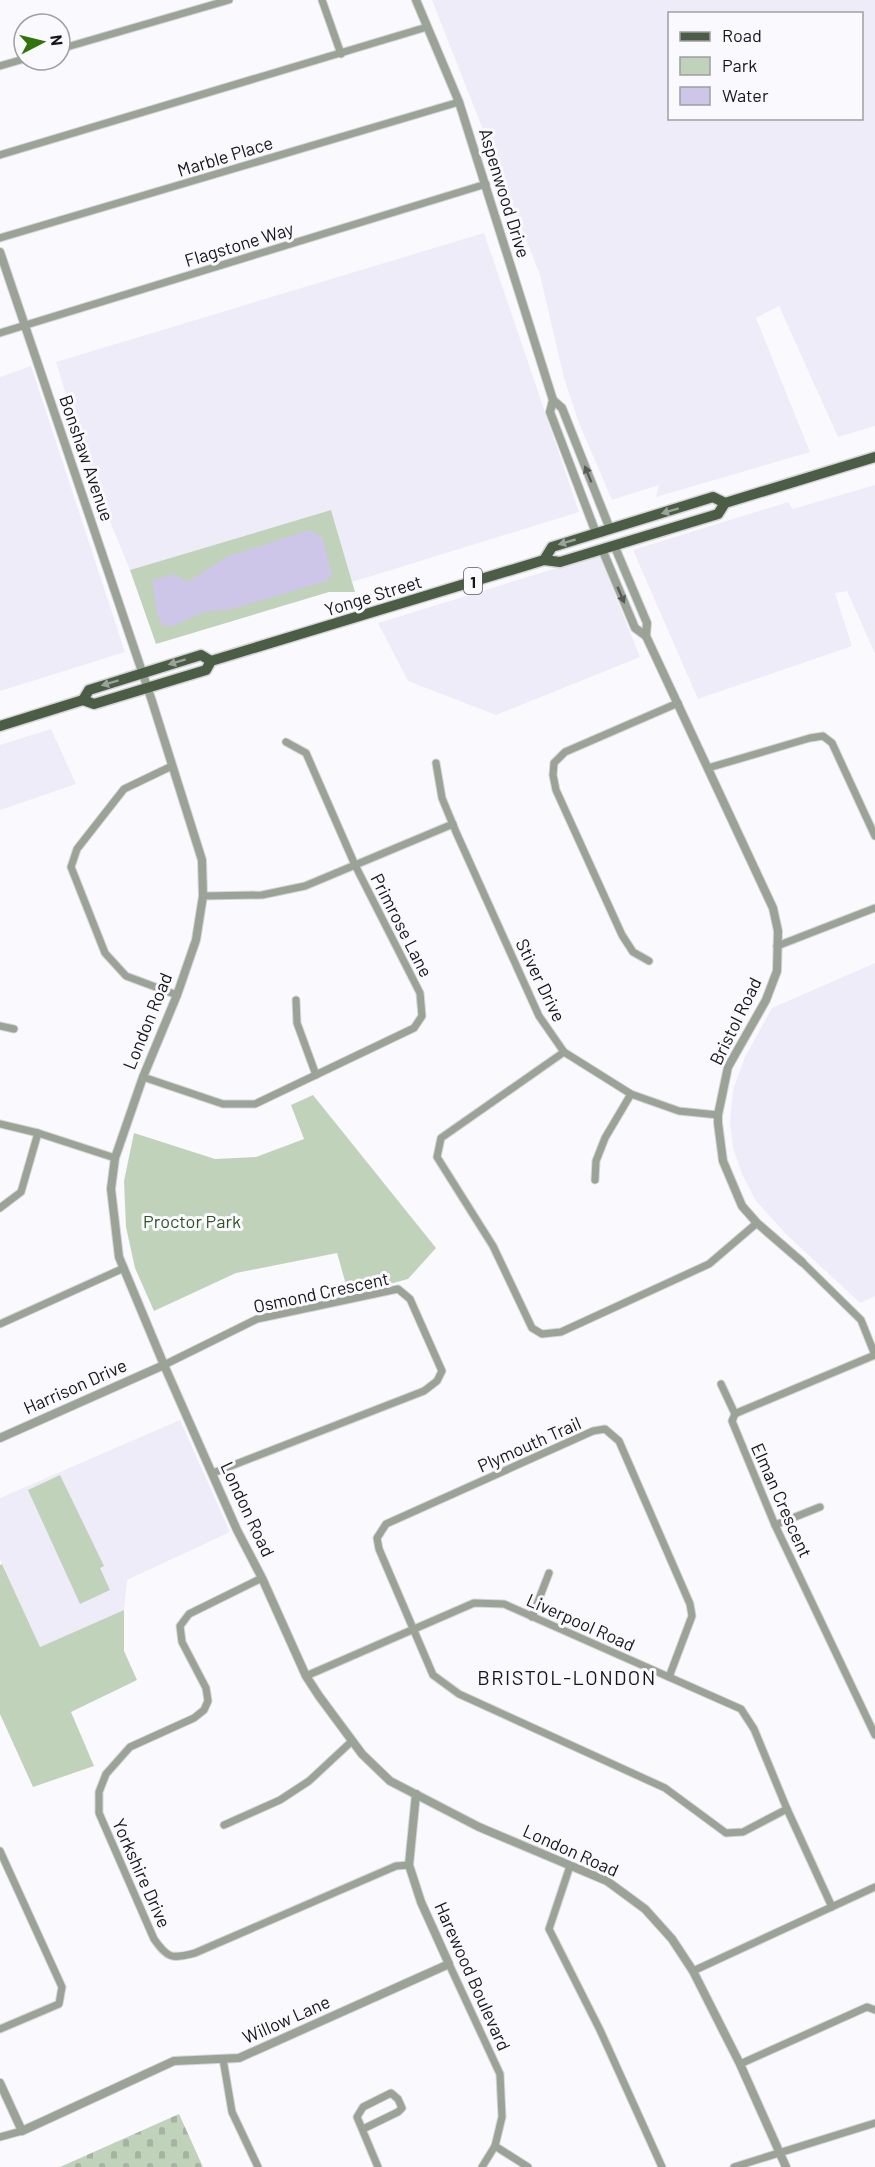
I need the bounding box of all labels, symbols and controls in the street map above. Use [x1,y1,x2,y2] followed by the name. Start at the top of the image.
[12,12,72,72] north arrow
[668,12,863,120] legend
[722,24,762,46] text: Road
[47,34,67,47] text: N
[722,54,757,76] text: Park
[722,84,769,106] text: Water
[475,126,535,260] street label: Aspenwood Drive
[175,131,275,181] street label: Marble Place
[182,217,296,271] street label: Flagstone Way
[55,392,119,524] street label: Bonshaw Avenue
[583,465,593,483] one-way arrow
[661,507,679,516] one-way arrow
[558,538,576,547] one-way arrow
[464,568,482,594] road number: 1
[322,570,424,620] street label: Yonge Street
[616,587,626,605] one-way arrow
[168,658,186,667] one-way arrow
[101,679,119,688] one-way arrow
[366,869,438,981] street label: Primrose Lane
[511,935,571,1025] street label: Stiver Drive
[118,969,176,1073] street label: London Road
[704,974,766,1068] street label: Bristol Road
[143,1210,241,1232] park label: Proctor Park
[251,1267,391,1317] street label: Osmond Crescent
[20,1353,130,1419] street label: Harrison Drive
[474,1411,584,1477] street label: Plymouth Trail
[747,1439,817,1561] street label: Elman Crescent
[216,1458,280,1560] street label: London Road
[523,1588,639,1656] street label: Liverpool Road
[477,1665,657,1689] district label: BRISTOL-LONDON
[108,1815,176,1931] street label: Yorkshire Drive
[520,1819,622,1881] street label: London Road
[430,1898,516,2054] street label: Harewood Boulevard
[239,1990,333,2048] street label: Willow Lane

